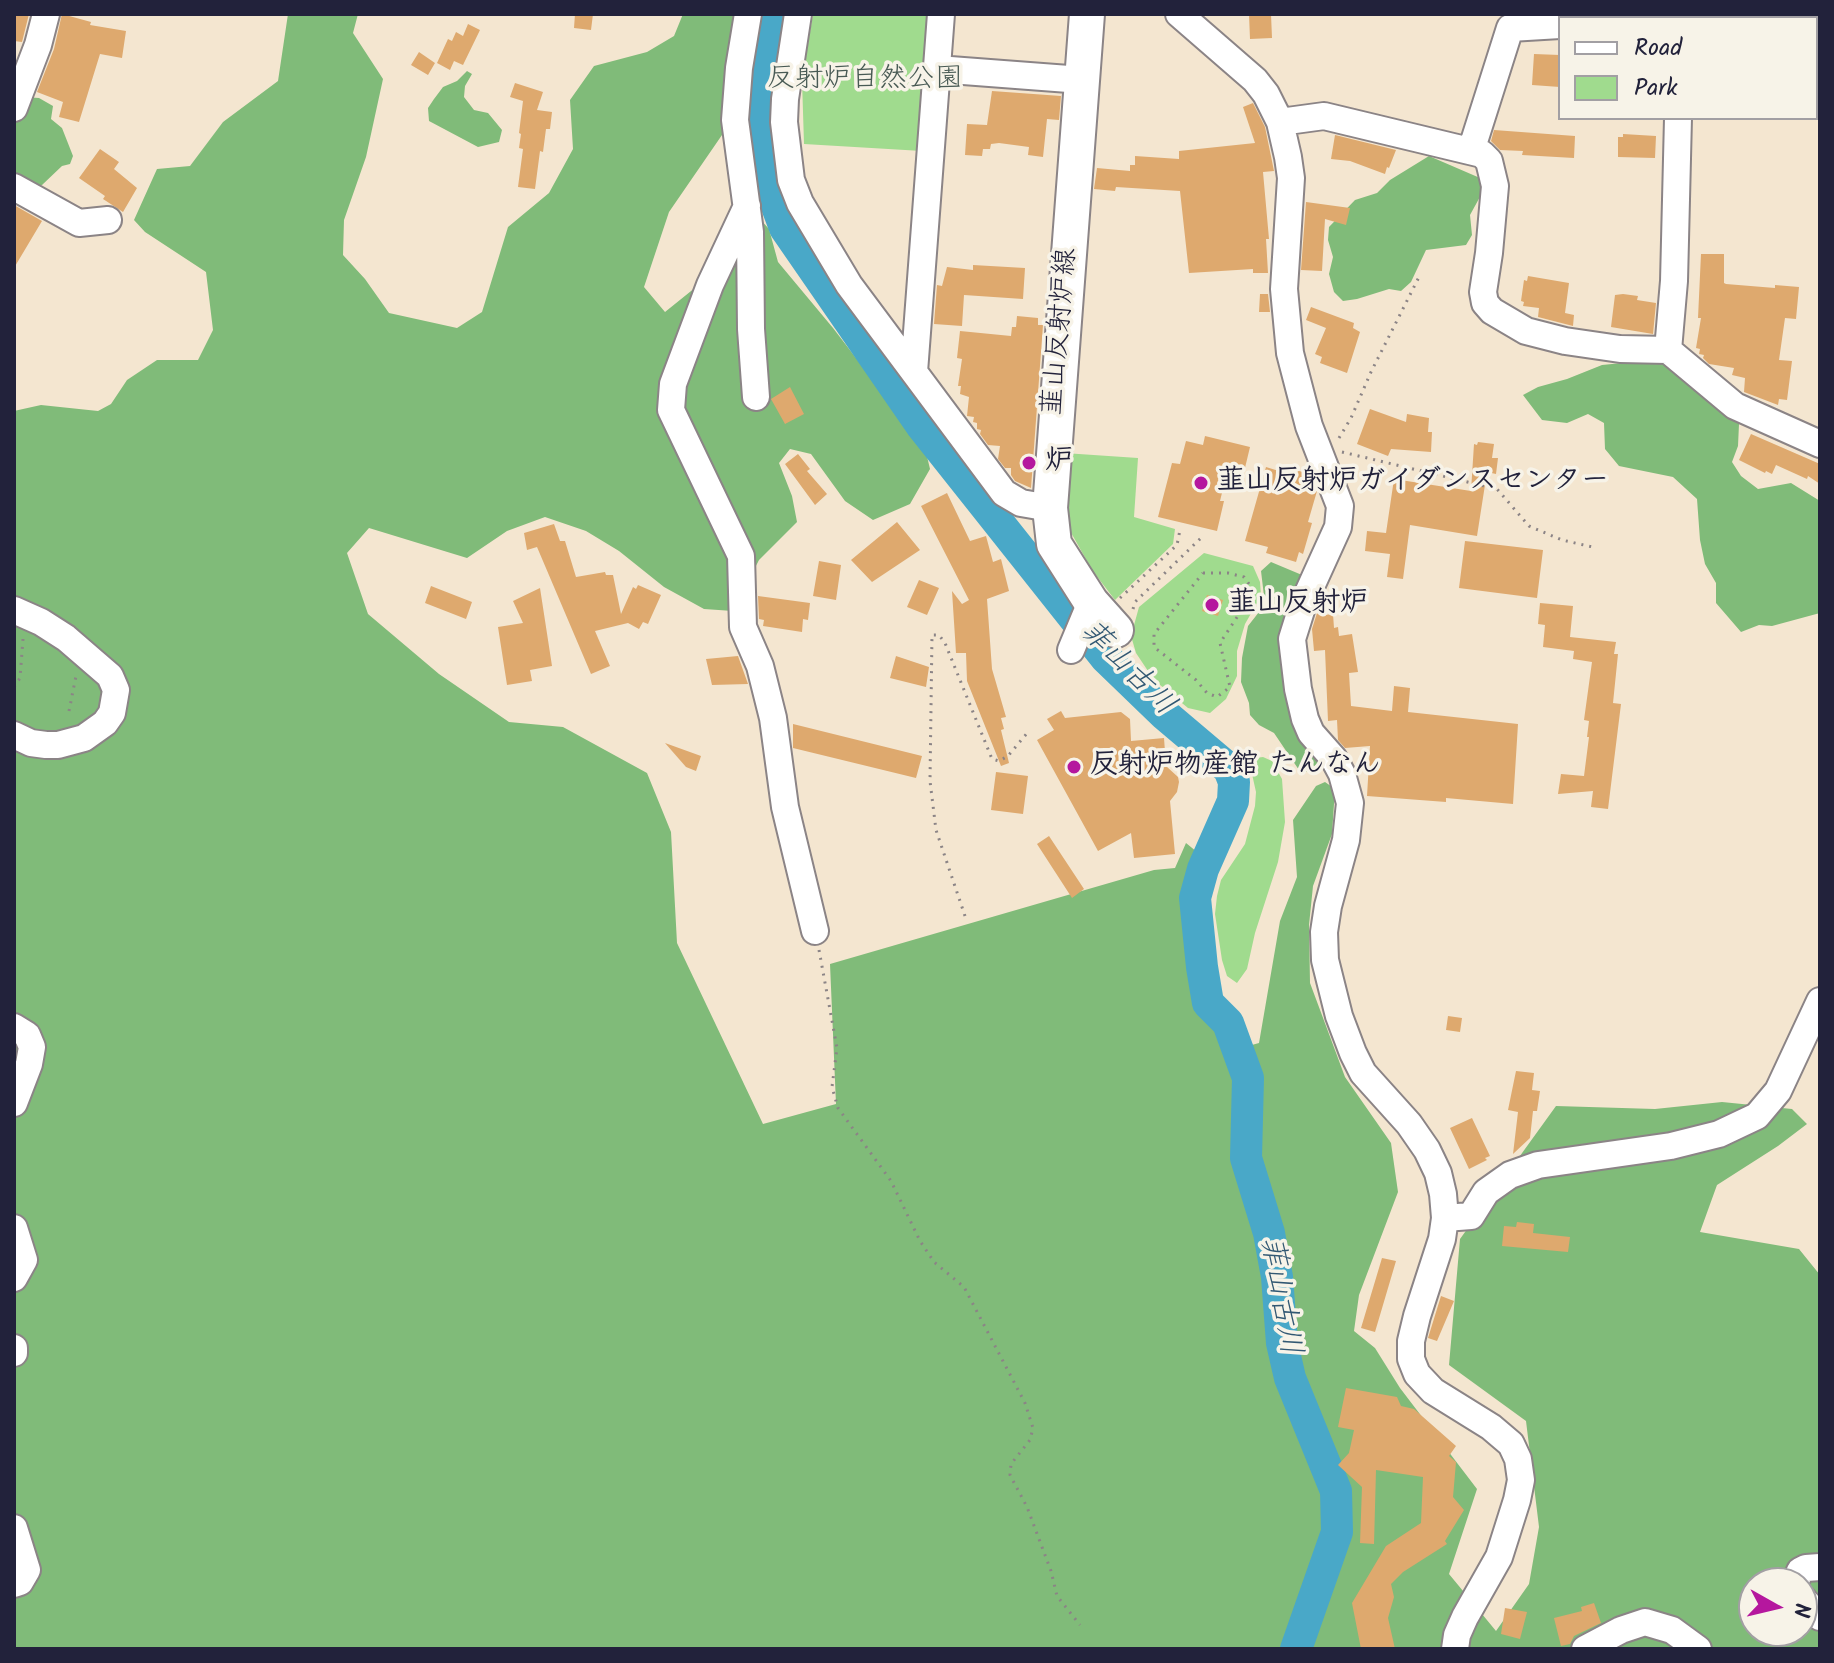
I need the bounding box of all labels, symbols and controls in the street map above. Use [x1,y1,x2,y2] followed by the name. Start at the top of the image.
[1558,16,1818,120] legend
[1634,29,1682,68] text: Road
[767,64,963,98] park label: 反射炉自然公園
[1634,69,1678,108] text: Park
[1038,247,1086,417] street label: 韮山反射炉線
[1045,446,1073,480] place label: 炉
[1020,454,1038,472] marker: 炉
[1217,466,1609,500] place label: 韮山反射炉ガイダンスセンター
[1192,474,1210,492] marker: 韮山反射炉ガイダンスセンター
[1228,588,1368,622] place label: 韮山反射炉
[1203,596,1221,614] marker: 韮山反射炉
[1071,615,1181,725] water label: 菲山古川
[1090,750,1381,784] place label: 反射炉物産館 たんなん
[1065,758,1083,776] marker: 反射炉物産館 たんなん
[1250,1234,1306,1358] water label: 菲山古川
[1738,1567,1818,1647] north arrow
[1782,1601,1819,1619] text: N

